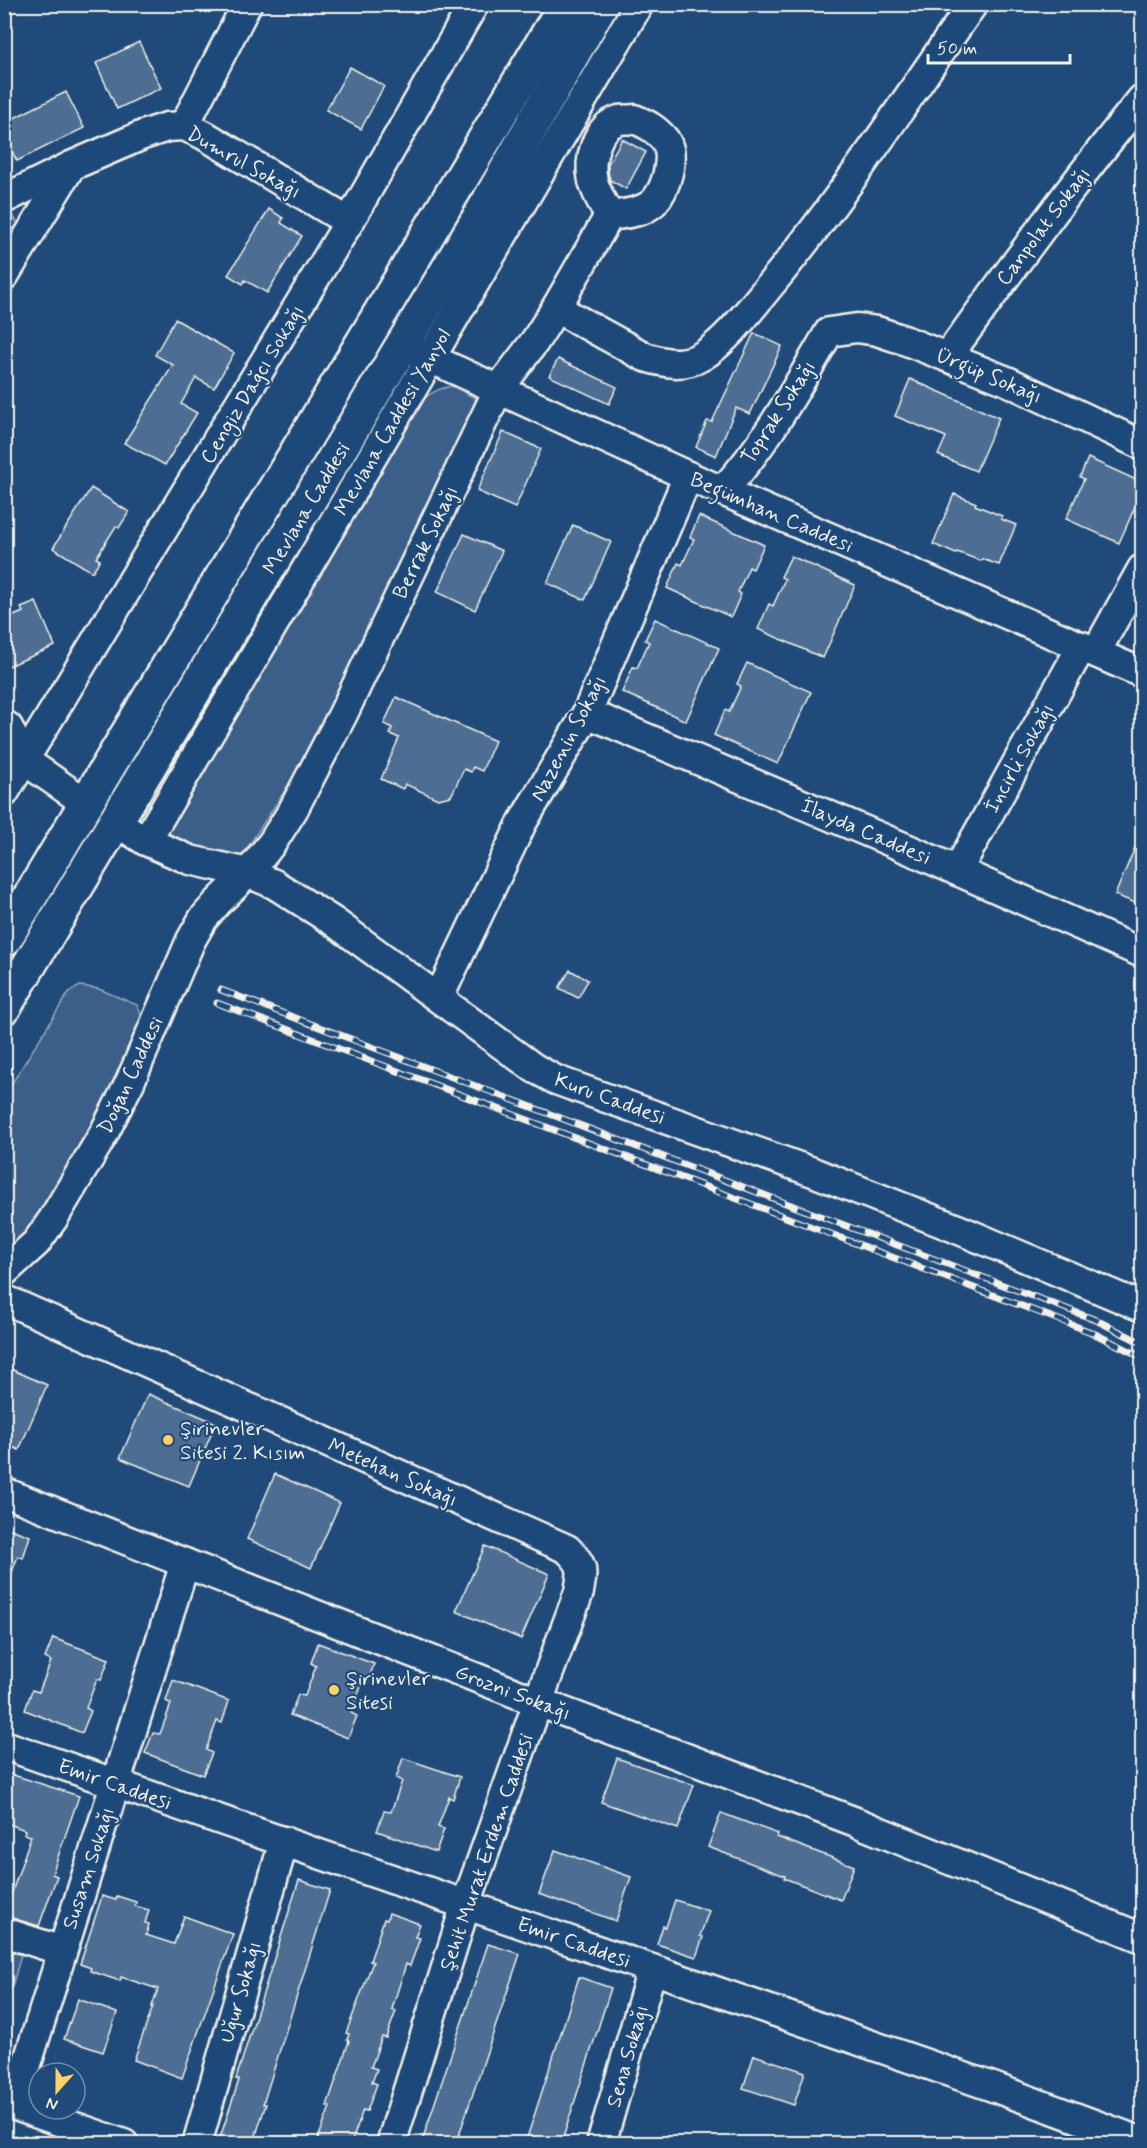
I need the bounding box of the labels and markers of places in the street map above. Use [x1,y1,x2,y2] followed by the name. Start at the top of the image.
[180,1415,305,1467] place label: Şirinevler Sitesi 2. Kısım
[161,1433,175,1447] marker: Şirinevler Sitesi 2. Kısım
[346,1665,431,1717] place label: Şirinevler Sitesi
[327,1683,341,1697] marker: Şirinevler Sitesi

